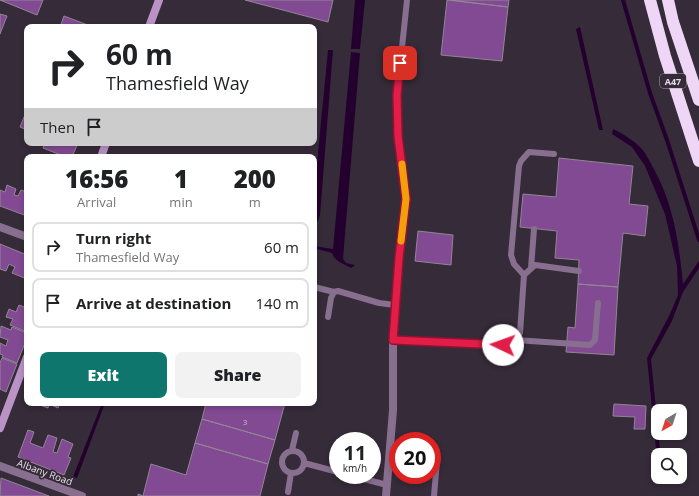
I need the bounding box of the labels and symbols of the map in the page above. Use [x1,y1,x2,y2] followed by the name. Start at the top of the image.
[383,46,417,80] pin
[660,74,686,88] road number: A47
[482,324,524,366] position arrow
[651,404,687,440] north arrow
[243,416,248,427] house number: 3
[389,432,441,484] speed limit sign: 20
[15,455,75,489] street label: Albany Road

